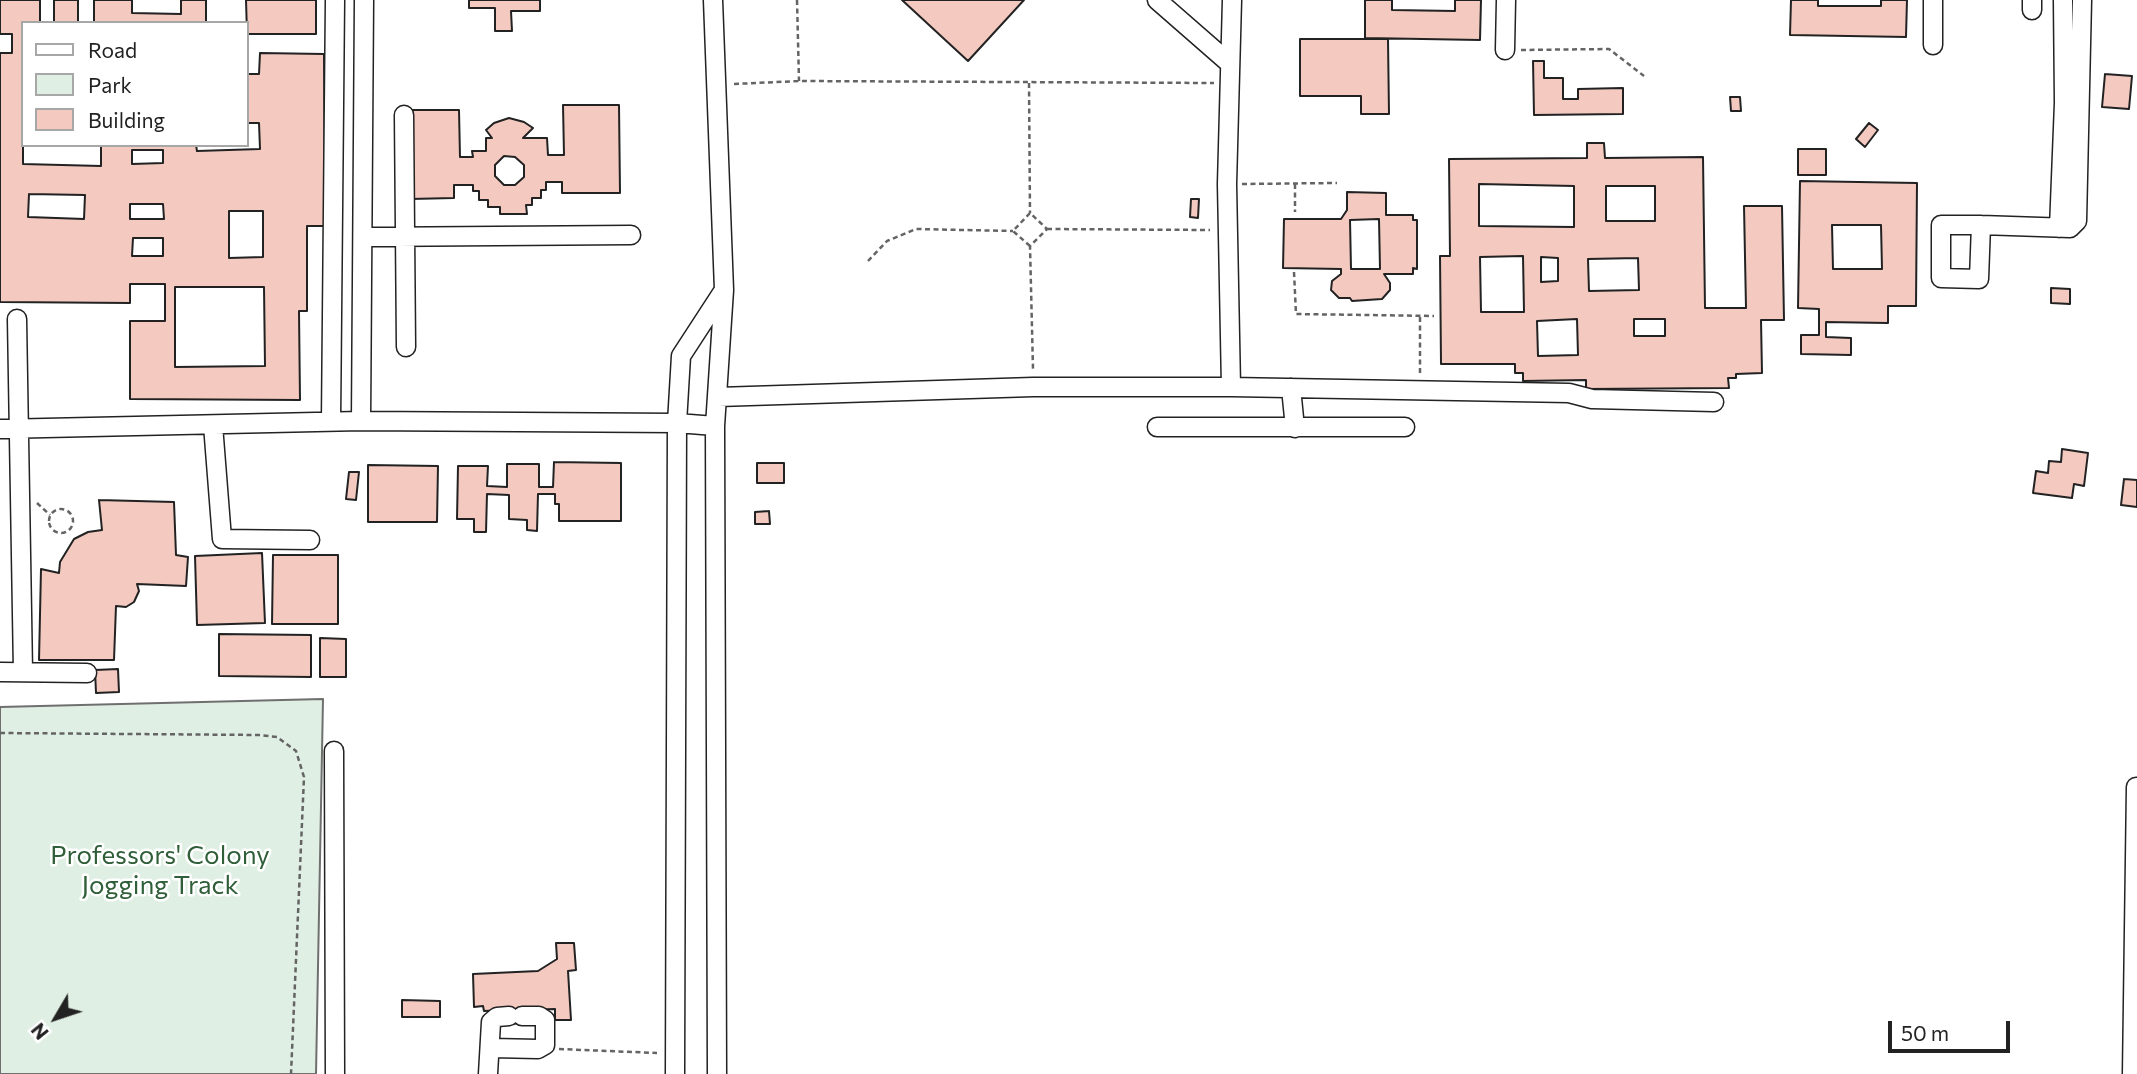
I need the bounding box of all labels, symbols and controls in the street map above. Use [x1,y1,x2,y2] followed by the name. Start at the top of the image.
[21,21,248,147] legend
[88,37,137,62] text: Road
[88,72,132,97] text: Park
[88,107,165,132] text: Building
[50,839,270,900] park label: Professors' Colony Jogging Track
[21,983,91,1053] north arrow
[1892,1007,2014,1052] scale bar
[26,1019,53,1044] text: N
[1901,1020,1949,1045] text: 50 m

